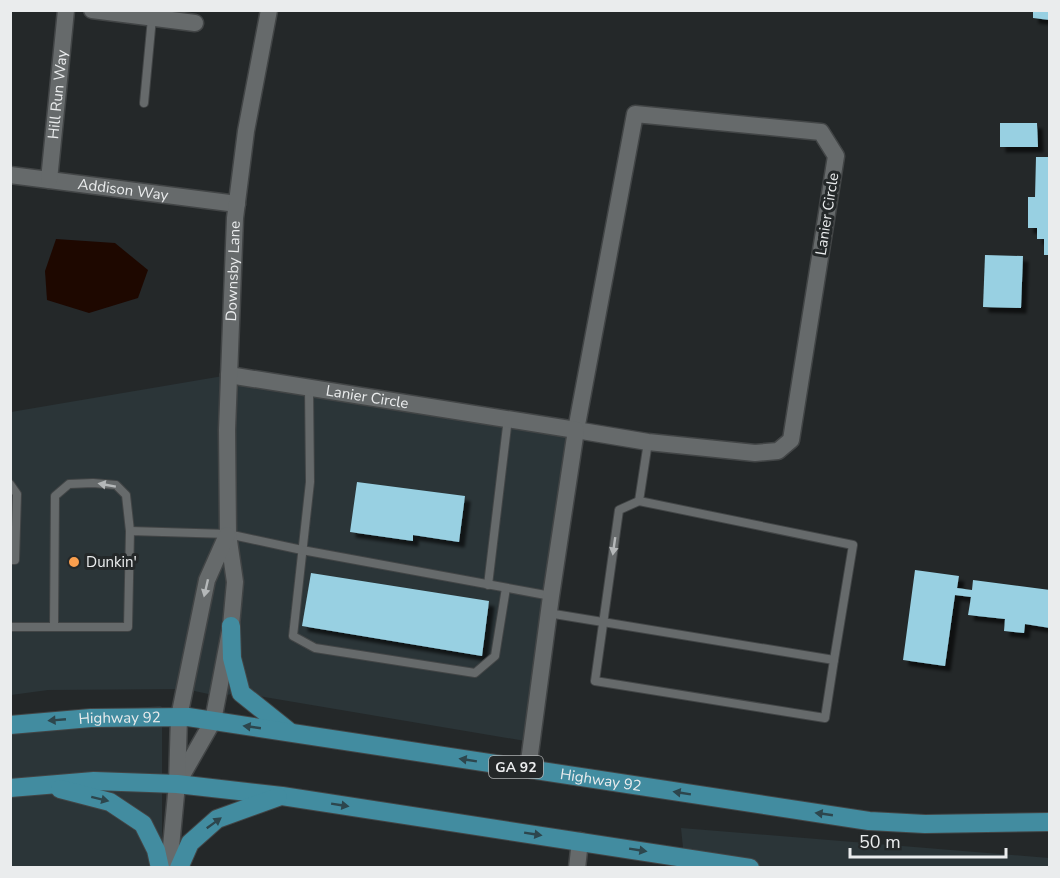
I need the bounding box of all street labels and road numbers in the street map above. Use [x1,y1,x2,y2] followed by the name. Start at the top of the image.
[43,48,72,140] street label: Hill Run Way
[811,171,843,257] street label: Lanier Circle
[77,174,170,205] street label: Addison Way
[221,220,245,322] street label: Downsby Lane
[324,381,410,413] street label: Lanier Circle
[78,707,161,729] street label: Highway 92
[489,756,543,778] road number: GA 92
[559,764,643,796] street label: Highway 92

